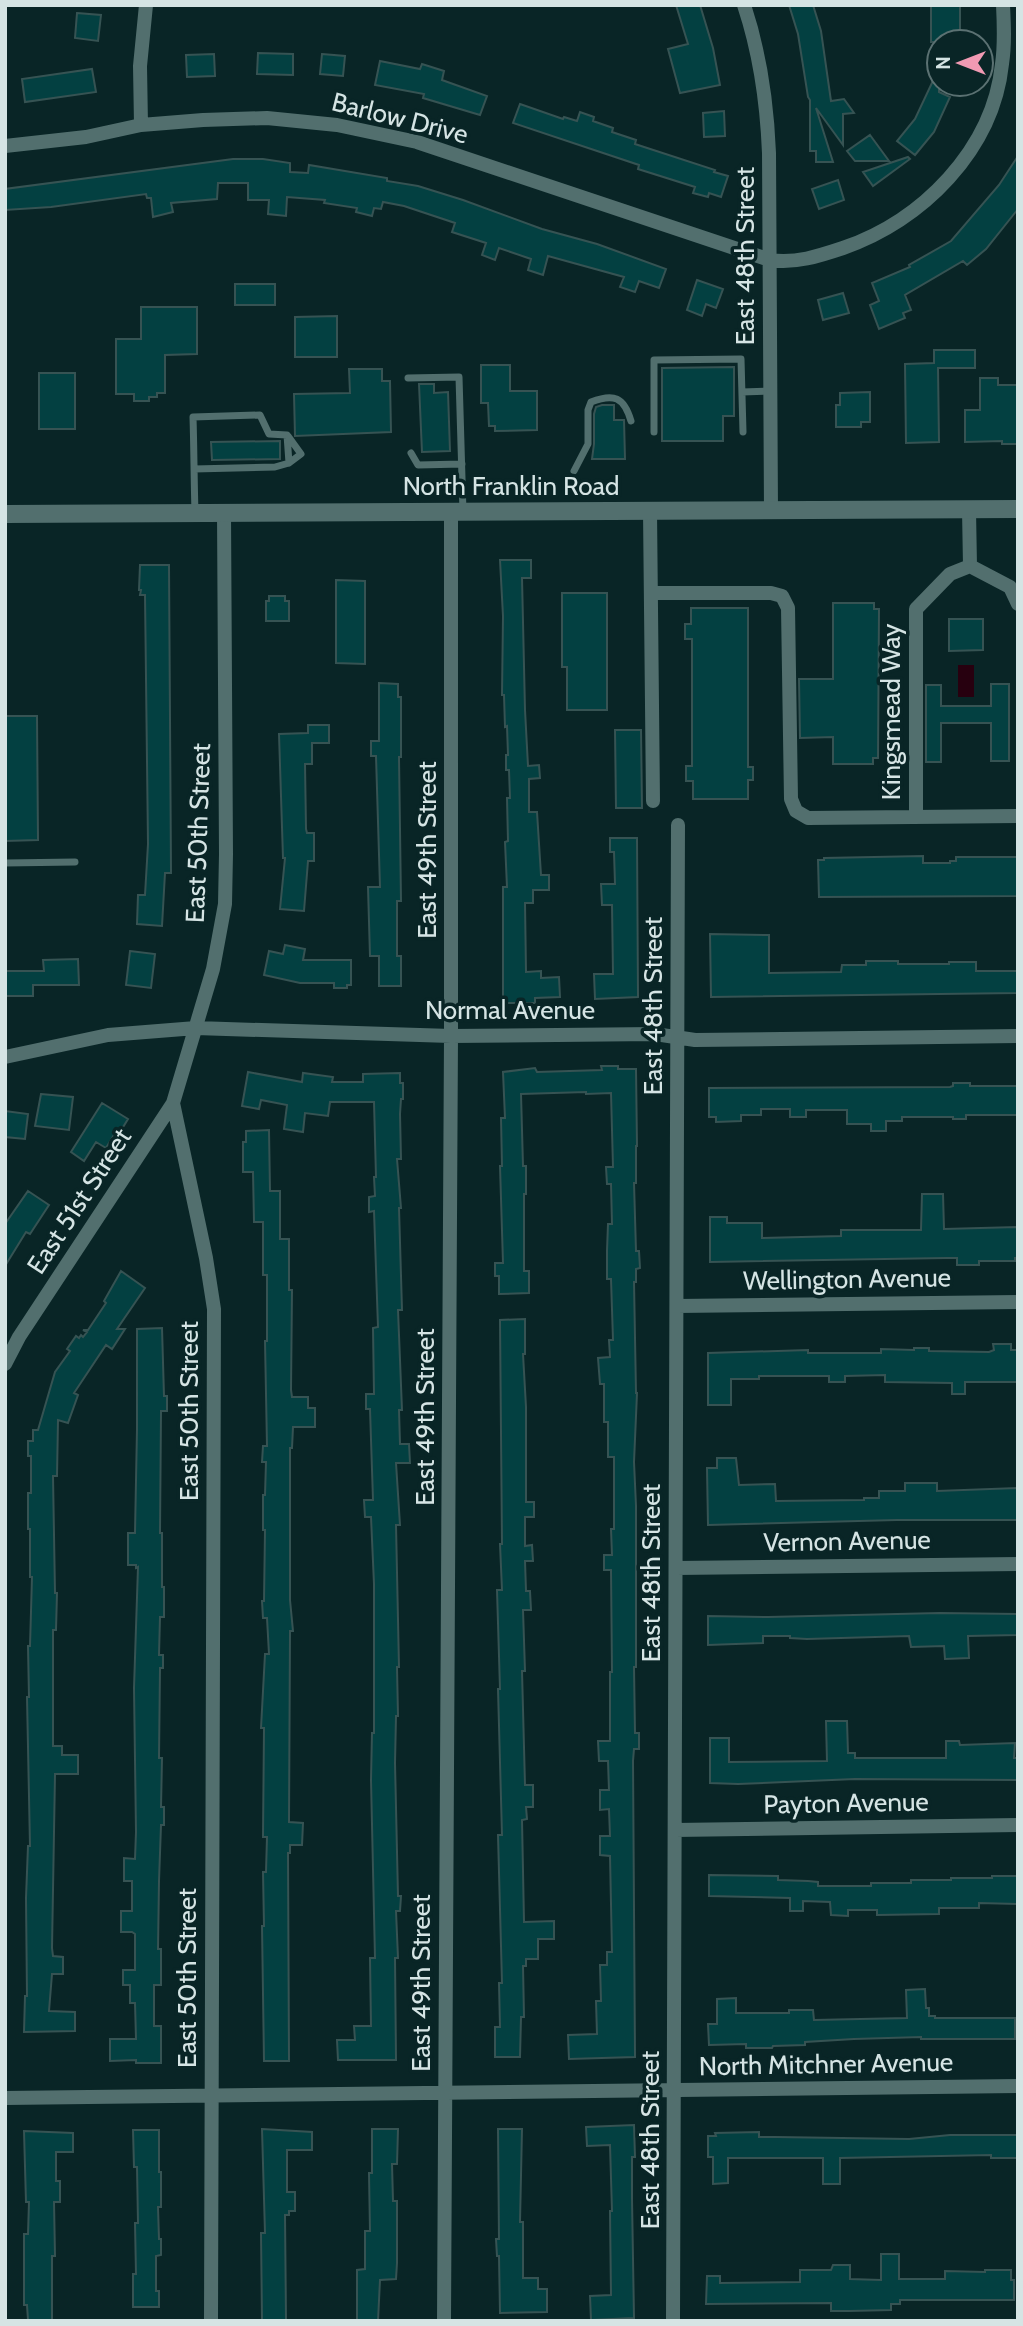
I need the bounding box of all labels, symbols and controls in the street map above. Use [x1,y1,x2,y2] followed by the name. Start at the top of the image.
[925,28,995,98] north arrow
[932,56,955,70] text: N
[328,86,472,150] street label: Barlow Drive
[729,166,761,345] street label: East 48th Street
[403,470,619,502] street label: North Franklin Road
[875,624,907,800] street label: Kingsmead Way
[179,742,217,924] street label: East 50th Street
[411,761,443,939] street label: East 49th Street
[637,916,669,1095] street label: East 48th Street
[425,994,595,1026] street label: Normal Avenue
[20,1122,138,1280] street label: East 51st Street
[743,1261,951,1297] street label: Wellington Avenue
[173,1321,205,1501] street label: East 50th Street
[409,1328,441,1506] street label: East 49th Street
[635,1483,667,1662] street label: East 48th Street
[763,1524,931,1558] street label: Vernon Avenue
[763,1786,929,1820] street label: Payton Avenue
[171,1888,203,2068] street label: East 50th Street
[405,1894,437,2072] street label: East 49th Street
[699,2046,953,2082] street label: North Mitchner Avenue
[634,2050,666,2229] street label: East 48th Street

